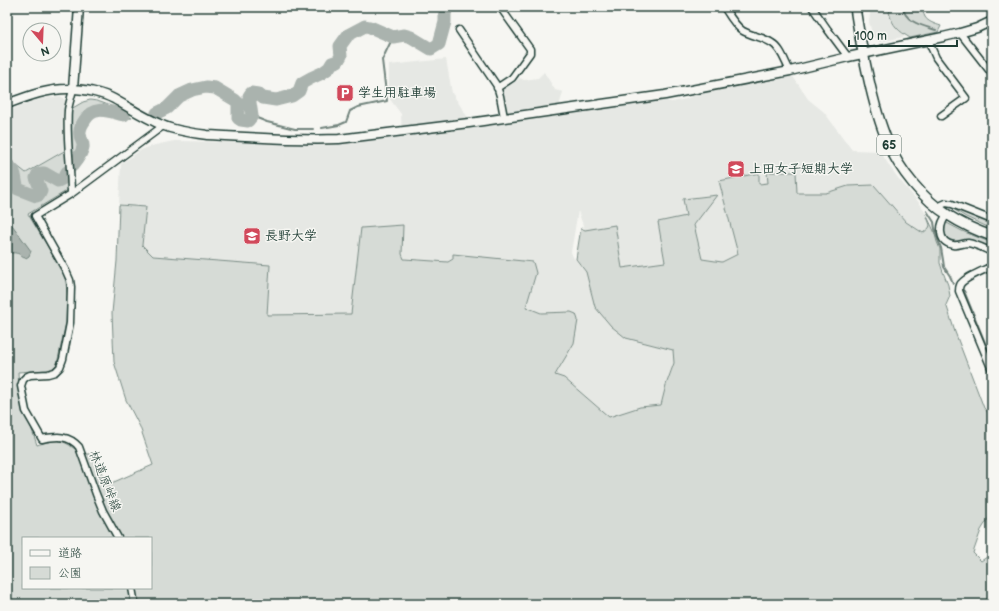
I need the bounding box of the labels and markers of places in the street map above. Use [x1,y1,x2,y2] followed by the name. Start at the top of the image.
[335,83,355,103] parking icon: 学生用駐車場
[358,85,436,101] place label: 学生用駐車場
[726,159,746,179] school or university icon: 上田女子短期大学
[749,161,853,177] place label: 上田女子短期大学
[242,226,262,246] school or university icon: 長野大学
[265,228,317,244] place label: 長野大学

